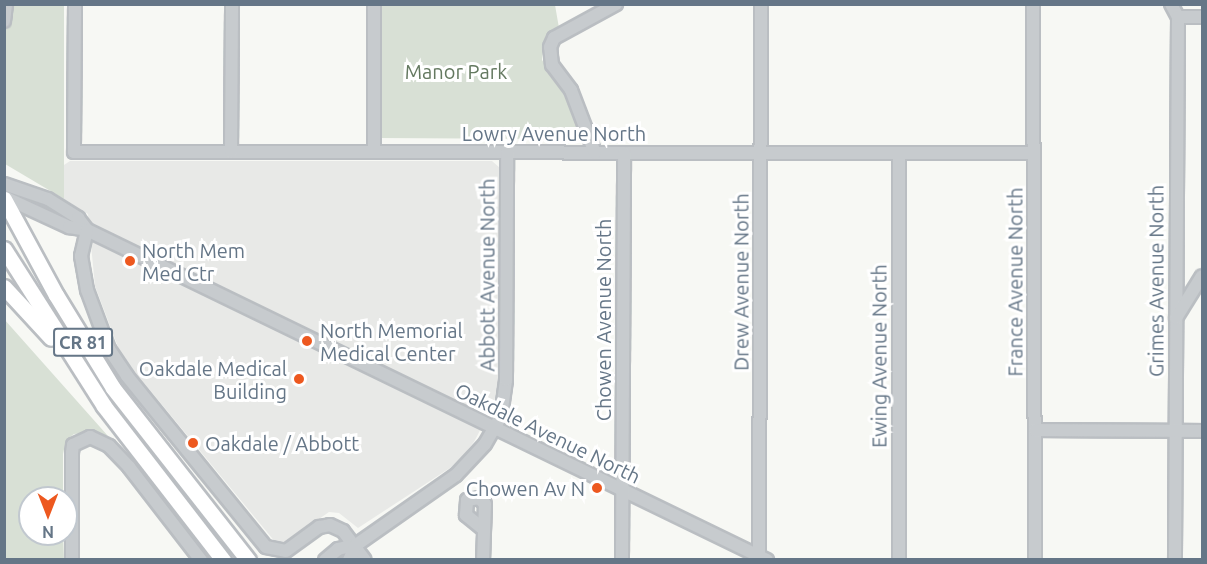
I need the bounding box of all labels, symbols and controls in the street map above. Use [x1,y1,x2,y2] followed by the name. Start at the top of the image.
[405,59,507,83] park label: Manor Park
[462,121,646,145] street label: Lowry Avenue North
[475,178,499,372] street label: Abbott Avenue North
[1144,185,1168,377] street label: Grimes Avenue North
[1003,187,1027,377] street label: France Avenue North
[729,193,753,371] street label: Drew Avenue North
[591,219,615,421] street label: Chowen Avenue North
[142,238,245,285] place label: North Mem Med Ctr
[123,254,137,268] marker: North Mem Med Ctr
[867,264,891,448] street label: Ewing Avenue North
[320,318,463,365] place label: North Memorial Medical Center
[53,327,113,357] road number: CR 81
[298,332,316,350] marker: North Memorial Medical Center
[139,356,287,403] place label: Oakdale Medical Building
[292,372,306,386] marker: Oakdale Medical Building
[451,378,645,488] street label: Oakdale Avenue North
[205,431,359,455] place label: Oakdale / Abbott
[186,436,200,450] marker: Oakdale / Abbott
[466,476,585,500] place label: Chowen Av N
[590,481,604,495] marker: Chowen Av N
[18,486,78,546] north arrow
[42,523,54,541] text: N

